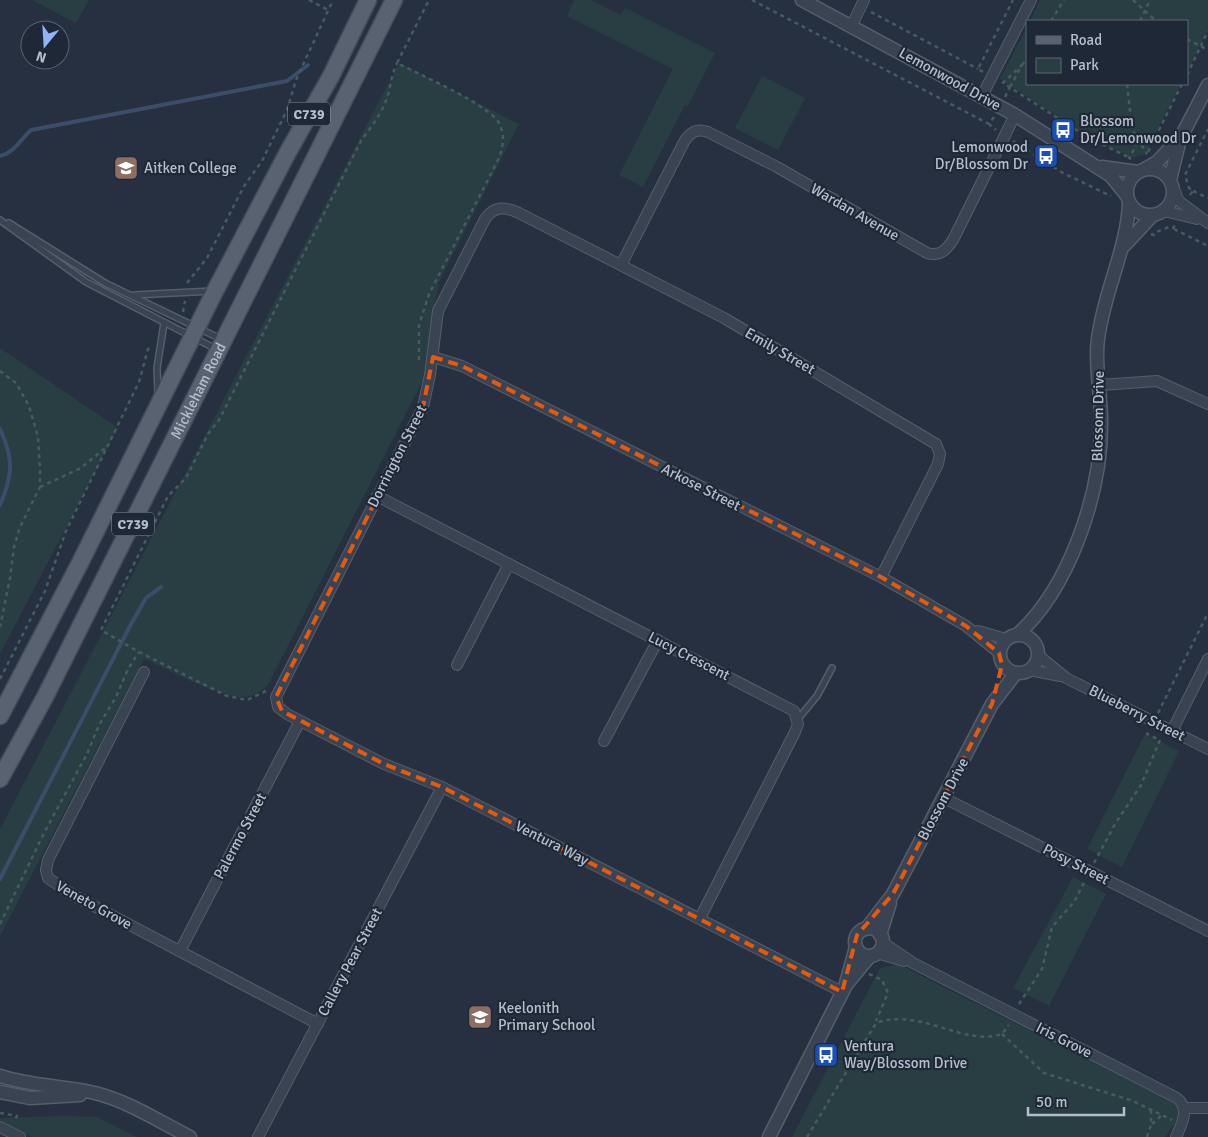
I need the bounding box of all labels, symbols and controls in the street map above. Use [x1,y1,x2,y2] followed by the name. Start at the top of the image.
[20,20,70,70] north arrow
[1026,20,1188,85] legend
[1070,31,1102,49] text: Road
[896,44,1004,114] street label: Lemonwood Drive
[34,47,48,66] text: N
[1070,56,1099,74] text: Park
[288,102,330,126] road number: C739
[1080,112,1197,147] place label: Blossom Dr/Lemonwood Dr
[1050,117,1076,143] bus stop icon: Blossom Dr/Lemonwood Dr
[935,138,1028,173] place label: Lemonwood Dr/Blossom Dr
[1033,143,1059,169] bus stop icon: Lemonwood Dr/Blossom Dr
[113,155,139,181] school or university icon: Aitken College
[144,159,237,177] place label: Aitken College
[808,179,902,245] street label: Wardan Avenue
[742,324,818,378] street label: Emily Street
[167,340,230,442] street label: Mickleham Road
[1088,370,1108,462] street label: Blossom Drive
[363,402,431,510] street label: Dorrington Street
[659,459,743,515] street label: Arkose Street
[112,512,154,536] road number: C739
[645,628,733,684] street label: Lucy Crescent
[1086,681,1188,745] street label: Blueberry Street
[914,755,972,843] street label: Blossom Drive
[210,790,270,882] street label: Palermo Street
[512,817,592,869] street label: Ventura Way
[1040,840,1112,888] street label: Posy Street
[53,877,135,933] street label: Veneto Grove
[314,905,386,1019] street label: Callery Pear Street
[498,999,595,1034] place label: Keelonith Primary School
[467,1004,493,1030] school or university icon: Keelonith Primary School
[1033,1018,1095,1062] street label: Iris Grove
[844,1037,967,1072] place label: Ventura Way/Blossom Drive
[813,1042,839,1068] bus stop icon: Ventura Way/Blossom Drive
[1028,1084,1124,1116] scale bar
[1036,1093,1067,1111] text: 50 m

